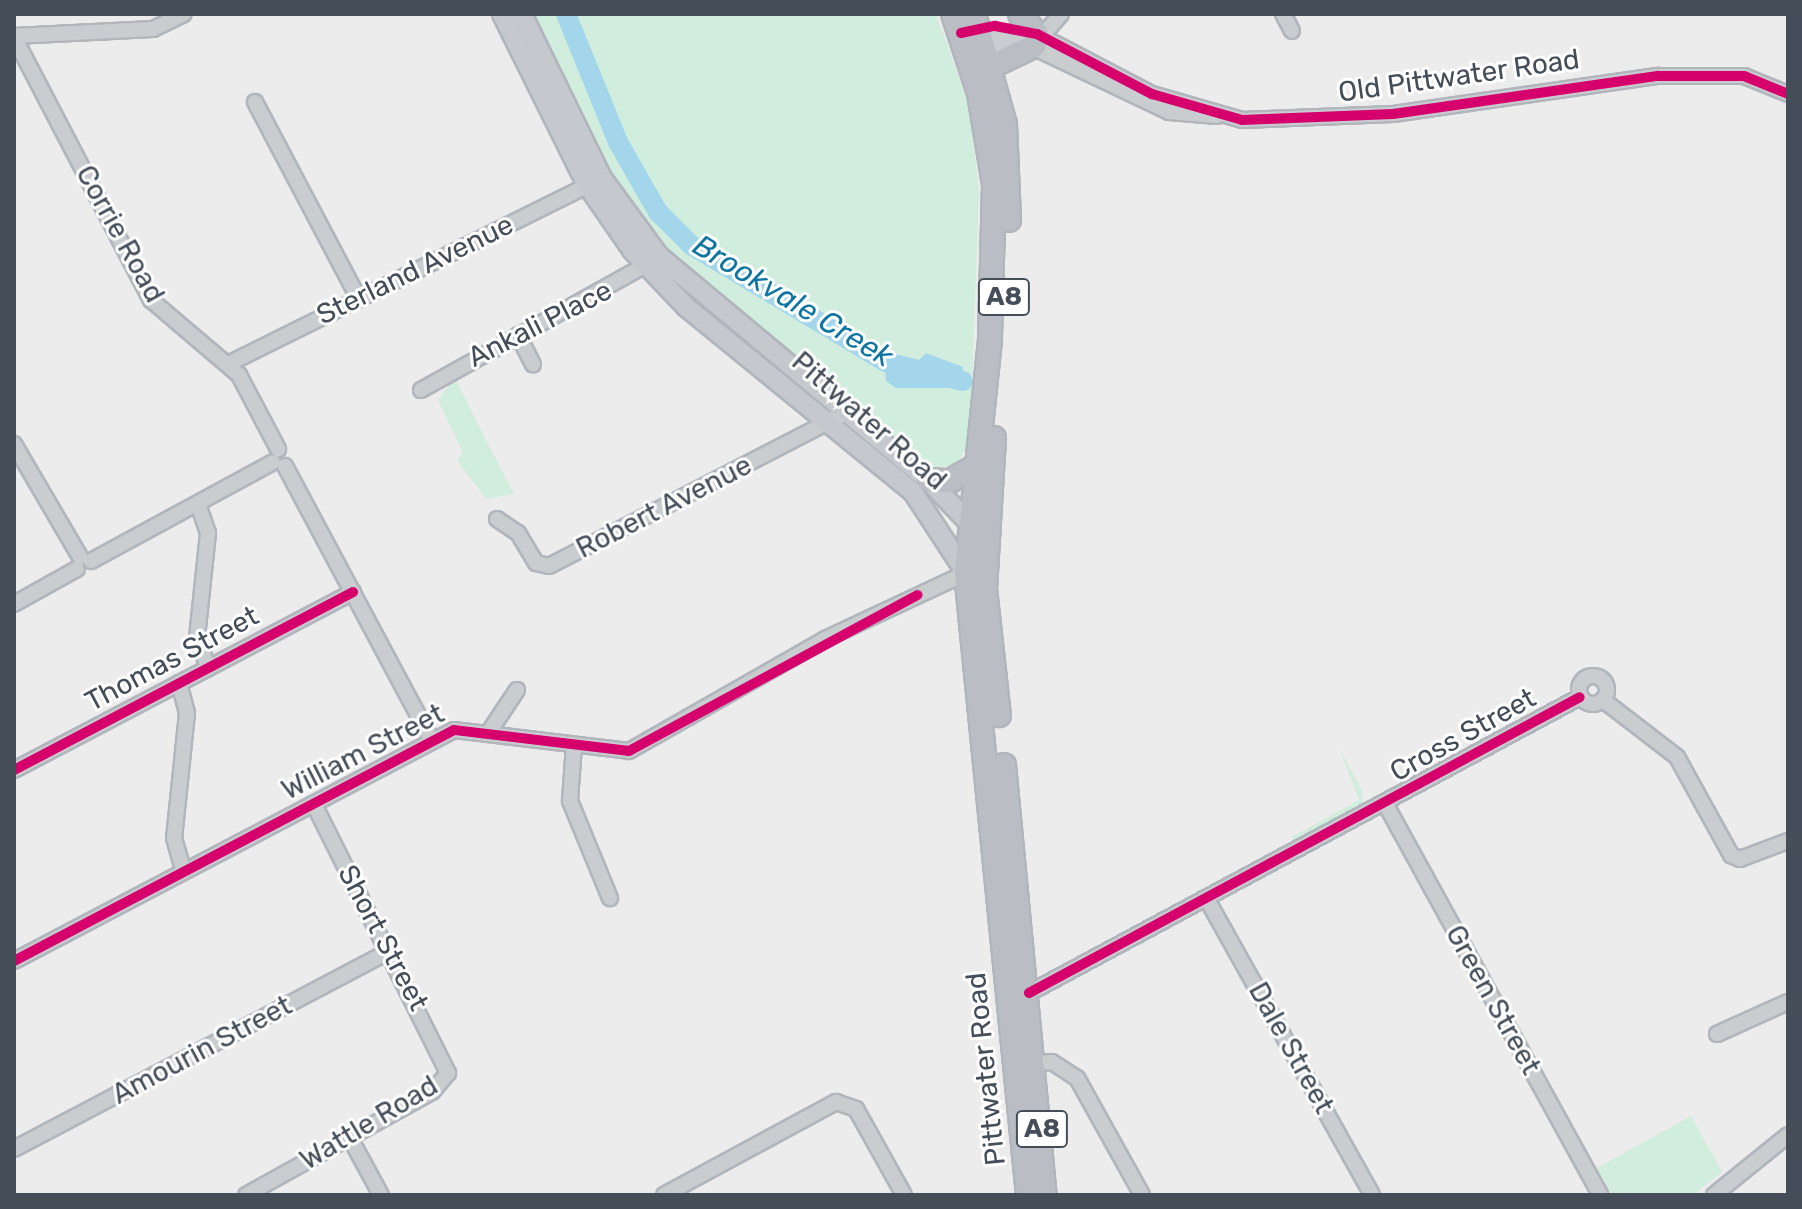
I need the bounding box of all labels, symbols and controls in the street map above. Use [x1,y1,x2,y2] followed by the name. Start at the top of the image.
[1336,42,1582,110] street label: Old Pittwater Road
[69,160,171,308] street label: Corrie Road
[311,208,519,332] street label: Sterland Avenue
[686,227,900,375] water label: Brookvale Creek
[462,273,618,375] street label: Ankali Place
[976,275,1032,319] road number: A8
[785,345,953,497] street label: Pittwater Road
[570,448,758,566] street label: Robert Avenue
[80,599,264,719] street label: Thomas Street
[1384,681,1542,789] street label: Cross Street
[276,697,450,807] street label: William Street
[331,860,435,1016] street label: Short Street
[1438,919,1548,1081] street label: Green Street
[959,971,1013,1167] street label: Pittwater Road
[1241,976,1341,1120] street label: Dale Street
[106,989,298,1111] street label: Amourin Street
[294,1069,444,1177] street label: Wattle Road
[1014,1107,1070,1151] road number: A8

